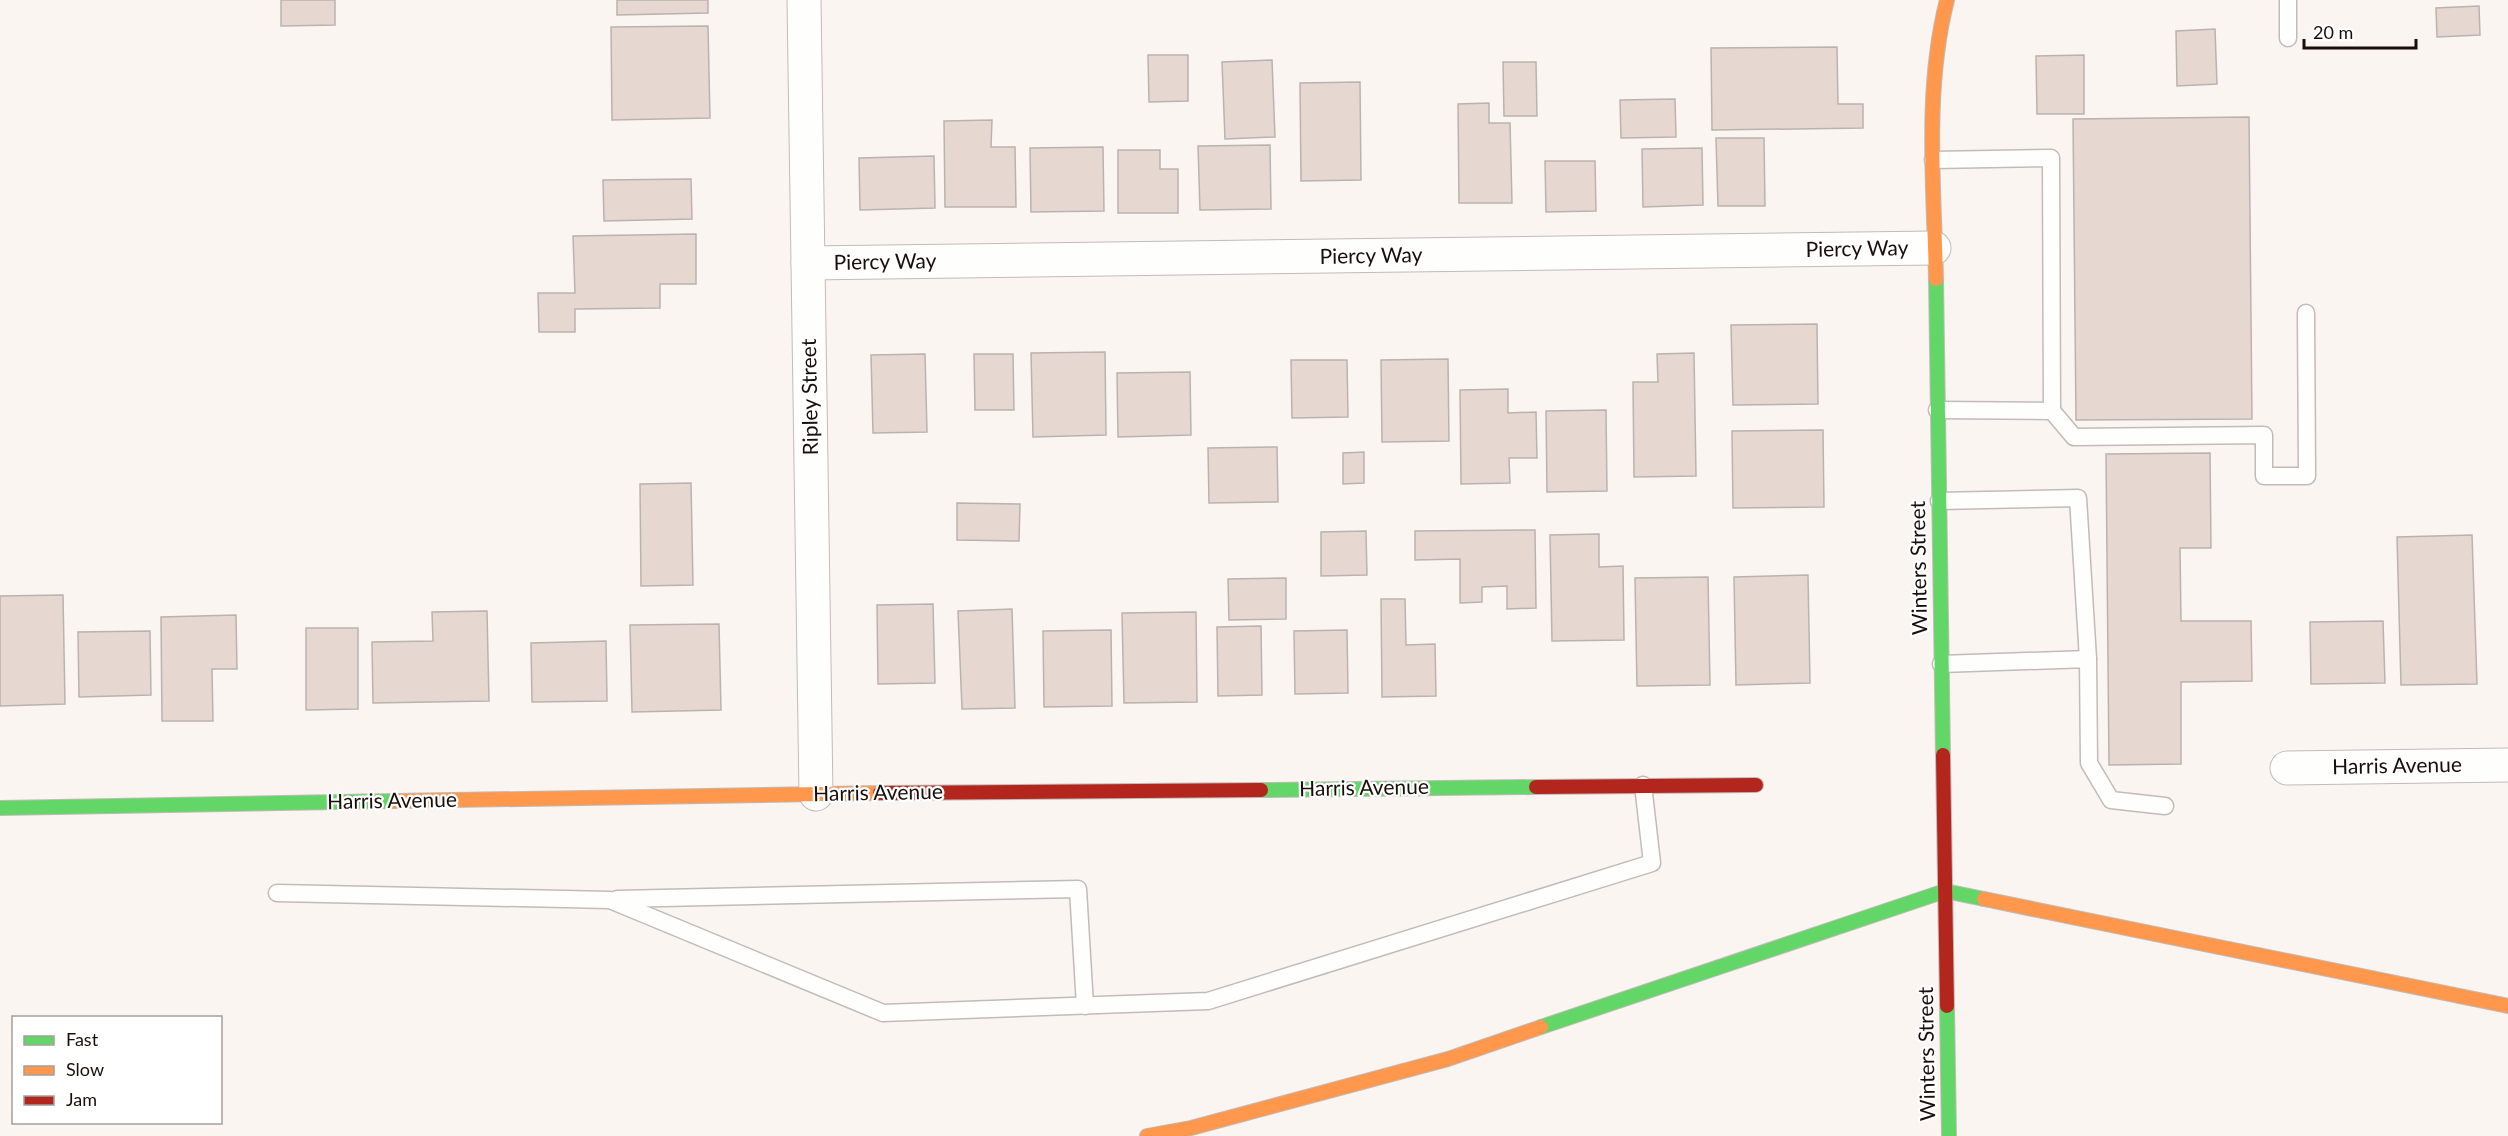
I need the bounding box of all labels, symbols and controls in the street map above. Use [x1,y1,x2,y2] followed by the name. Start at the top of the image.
[2304,12,2416,50] scale bar
[2313,21,2353,43] text: 20 m
[1805,234,1909,261] street label: Piercy Way
[1319,241,1423,268] street label: Piercy Way
[833,247,937,274] street label: Piercy Way
[795,338,822,456] street label: Ripley Street
[1904,500,1931,635] street label: Winters Street
[2332,751,2462,778] street label: Harris Avenue
[1299,773,1429,800] street label: Harris Avenue
[813,778,943,805] street label: Harris Avenue
[327,786,457,813] street label: Harris Avenue
[1912,986,1939,1121] street label: Winters Street
[12,1016,222,1124] legend
[66,1028,99,1050] text: Fast
[66,1058,104,1080] text: Slow
[66,1088,97,1110] text: Jam

